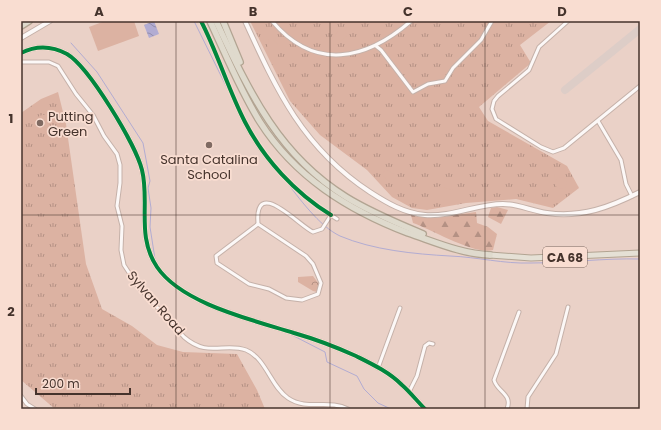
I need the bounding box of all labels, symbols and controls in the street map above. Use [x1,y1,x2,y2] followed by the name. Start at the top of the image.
[94,2,104,21] text: A
[249,2,258,21] text: B
[403,2,413,21] text: C
[557,2,567,21] text: D
[48,107,94,141] place label: Putting Green
[9,109,13,128] text: 1
[35,118,45,128] marker: Putting Green
[204,140,214,150] marker: Santa Catalina School
[160,150,258,184] place label: Santa Catalina School
[543,247,587,267] road number: CA 68
[123,267,189,339] street label: Sylvan Road
[7,302,15,321] text: 2
[36,370,130,396] scale bar
[42,375,80,392] text: 200 m

